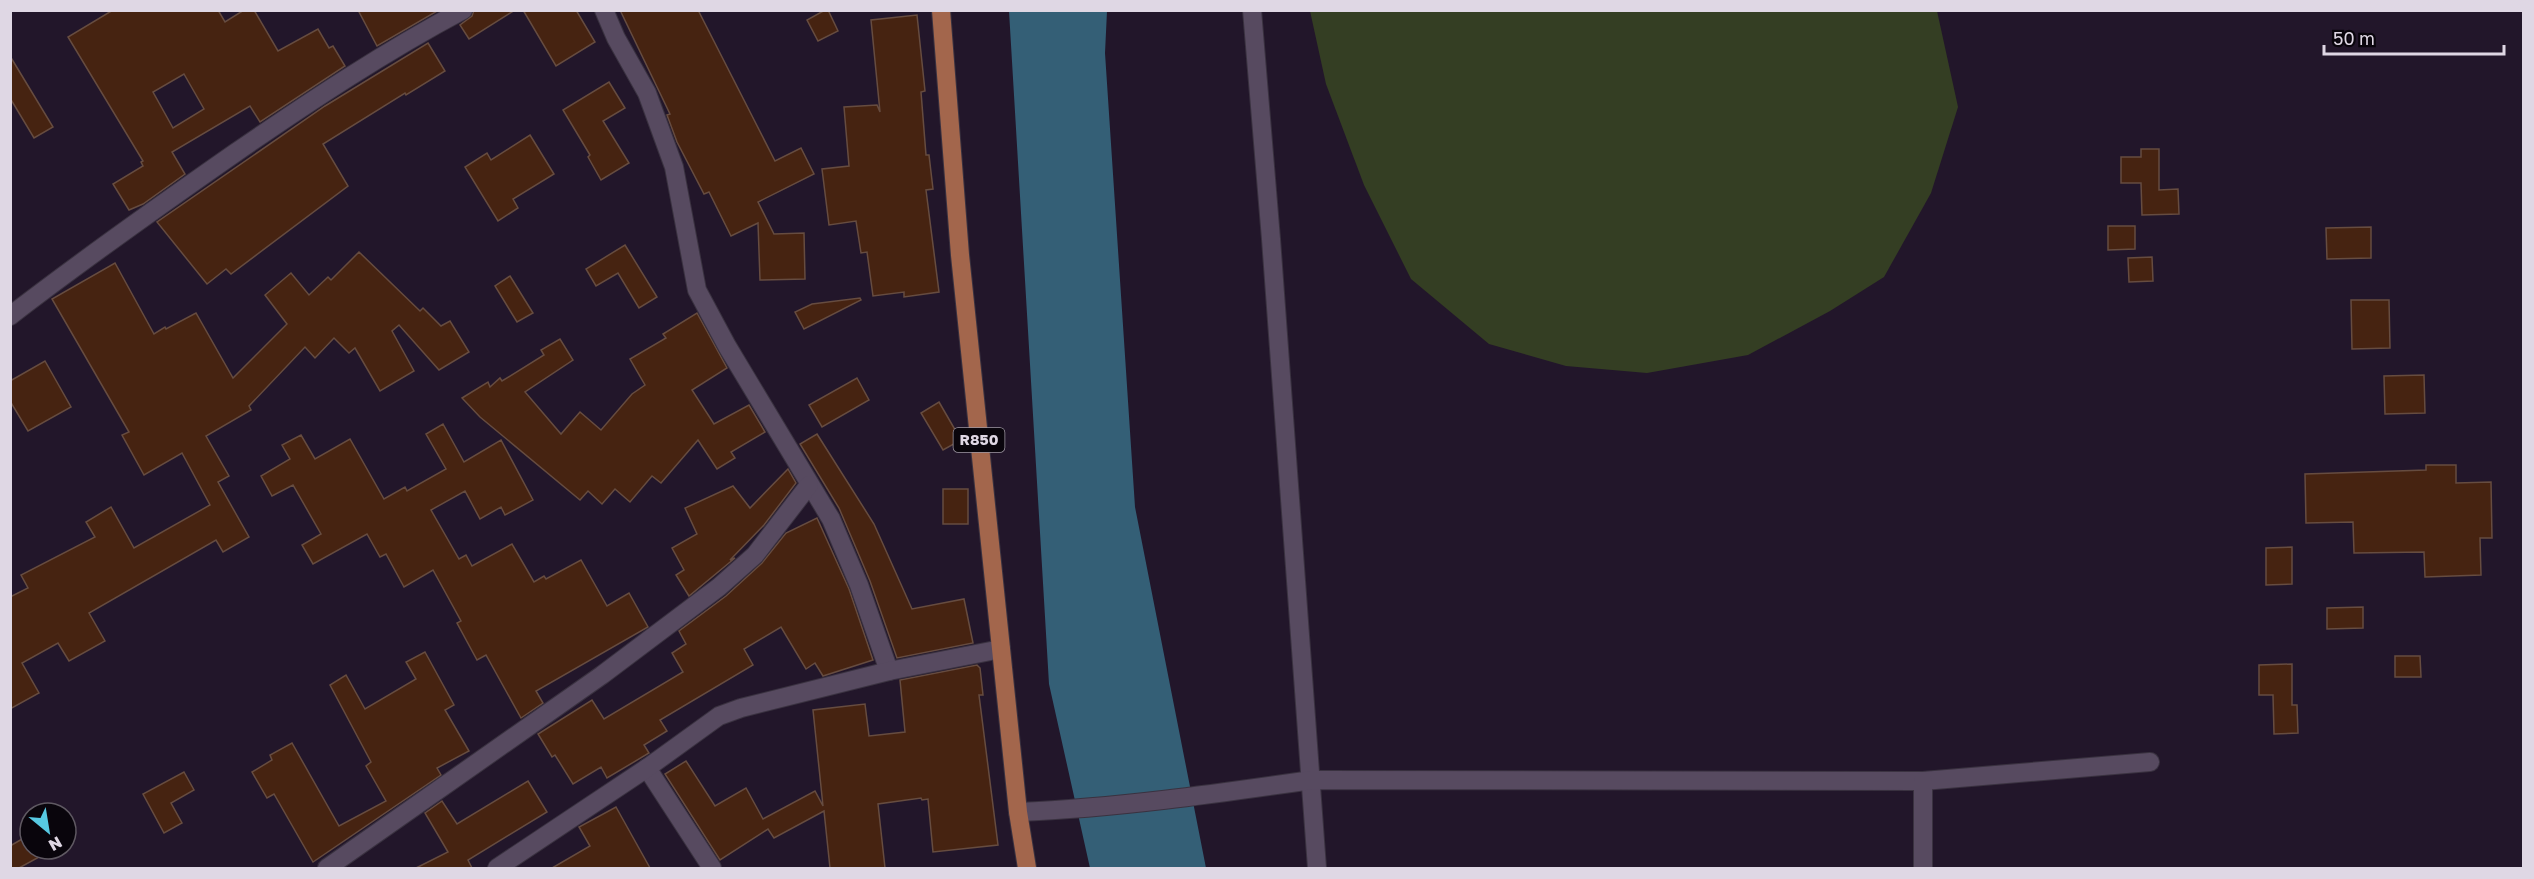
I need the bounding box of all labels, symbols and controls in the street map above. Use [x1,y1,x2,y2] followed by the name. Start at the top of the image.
[2324,18,2504,56] scale bar
[2333,27,2375,49] text: 50 m
[954,428,1004,452] road number: R850
[18,801,78,861] north arrow
[45,832,66,856] text: N

